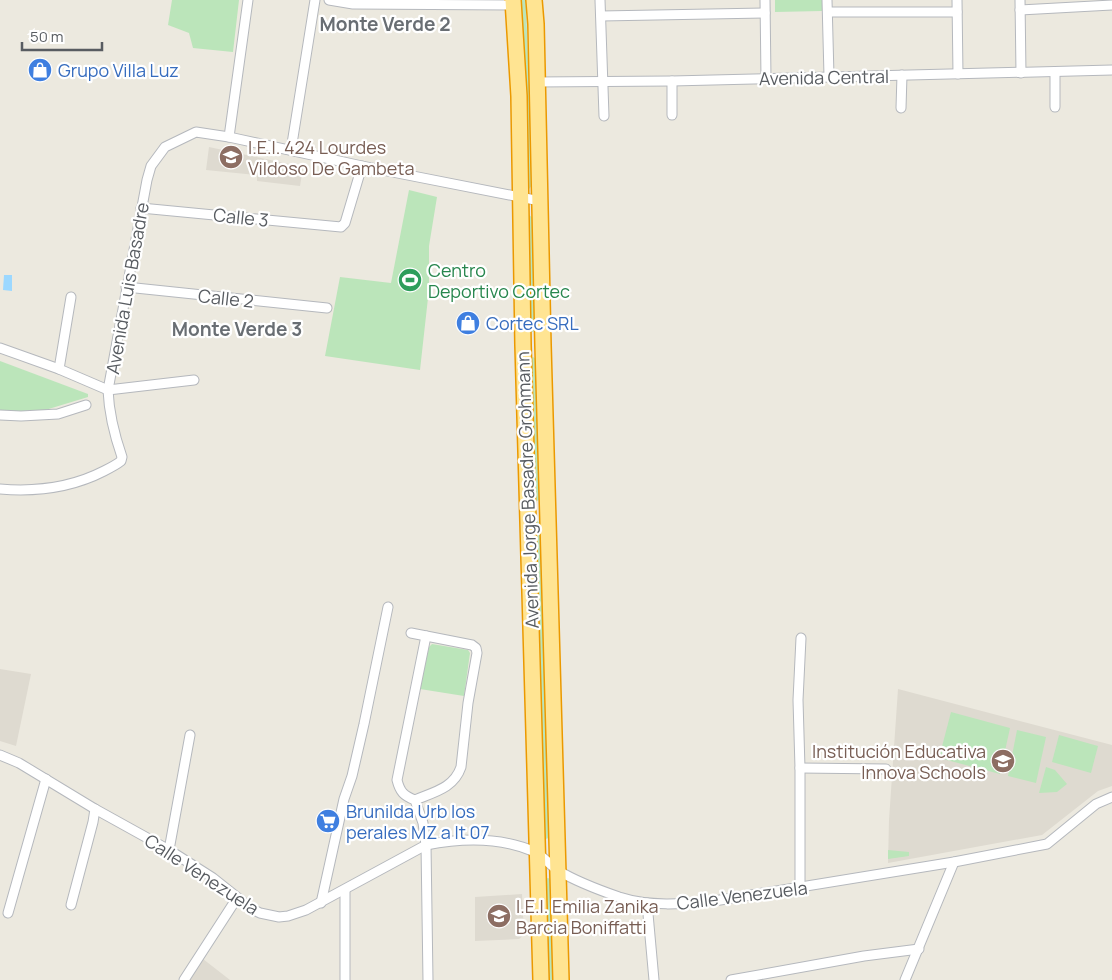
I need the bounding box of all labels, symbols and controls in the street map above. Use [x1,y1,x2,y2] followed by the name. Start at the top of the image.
[320,11,450,37] district label: Monte Verde 2
[22,20,102,52] scale bar
[30,26,64,47] text: 50 m
[27,57,53,83] shop icon: Grupo Villa Luz
[58,58,179,82] place label: Grupo Villa Luz
[759,64,889,90] street label: Avenida Central
[248,135,414,180] place label: I.E.I. 424 Lourdes Vildoso De Gambeta
[218,144,244,170] school or university icon: I.E.I. 424 Lourdes Vildoso De Gambeta
[100,200,154,376] street label: Avenida Luis Basadre
[212,202,270,232] street label: Calle 3
[428,258,570,303] place label: Centro Deportivo Cortec
[397,267,423,293] sports icon: Centro Deportivo Cortec
[197,283,255,313] street label: Calle 2
[455,310,481,336] shop icon: Cortec SRL
[486,311,579,335] place label: Cortec SRL
[172,316,302,342] district label: Monte Verde 3
[510,351,544,629] street label: Avenida Jorge Basadre Grohmann
[812,739,986,784] place label: Institución Educativa Innova Schools
[990,748,1016,774] school or university icon: Institución Educativa Innova Schools
[346,799,490,844] place label: Brunilda Urb los perales MZ a lt 07
[315,808,341,834] supermarket icon: Brunilda Urb los perales MZ a lt 07
[140,828,264,920] street label: Calle Venezuela
[675,875,809,915] street label: Calle Venezuela
[516,894,659,939] place label: I.E.I. Emilia Zanika Barcia Boniffatti
[486,903,512,929] school or university icon: I.E.I. Emilia Zanika Barcia Boniffatti

